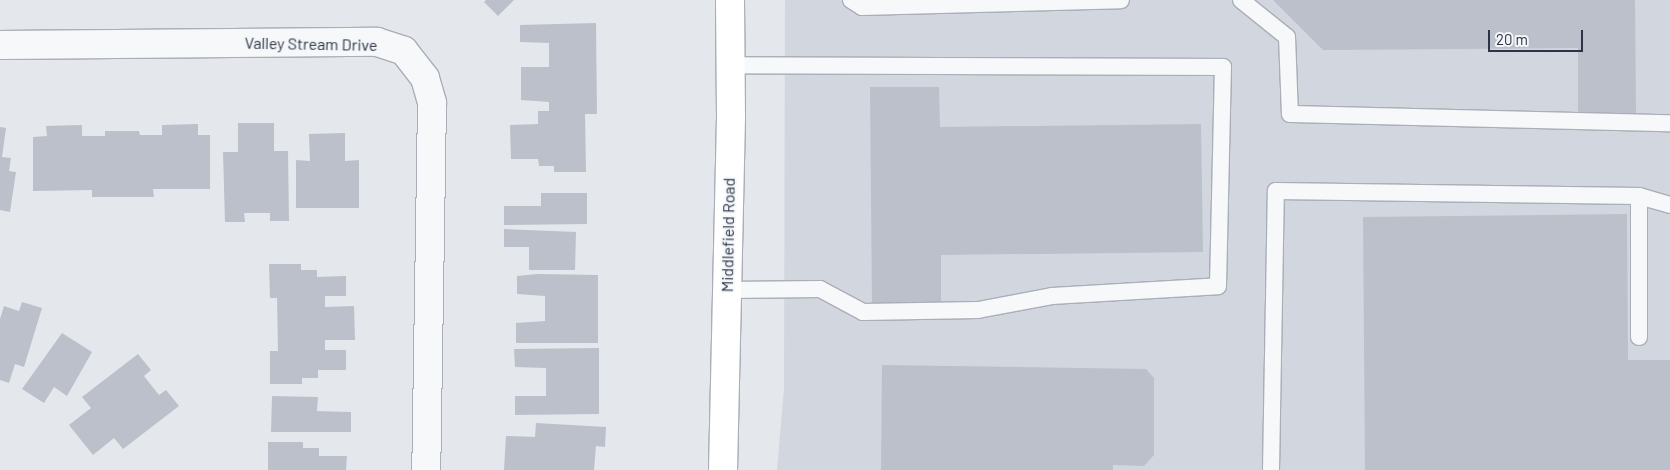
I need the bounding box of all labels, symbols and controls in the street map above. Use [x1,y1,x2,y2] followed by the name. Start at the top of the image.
[1490,20,1585,52] scale bar
[1496,30,1528,48] text: 20 m
[244,33,378,55] street label: Valley Stream Drive
[717,178,739,292] street label: Middlefield Road

